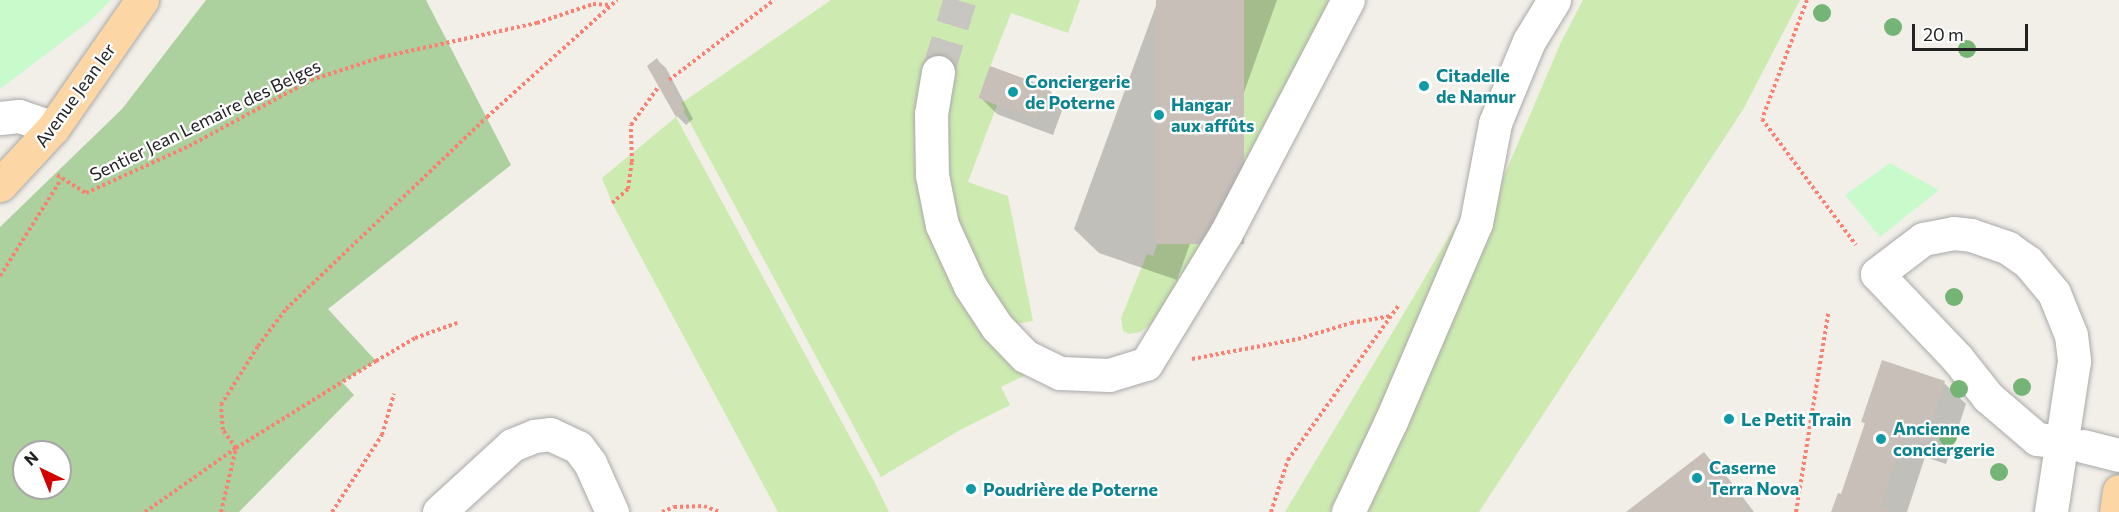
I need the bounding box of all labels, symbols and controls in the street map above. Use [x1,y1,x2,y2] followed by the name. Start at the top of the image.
[1915,12,2030,50] scale bar
[1923,23,1964,45] text: 20 m
[30,39,120,151] street label: Avenue Jean Ier
[86,55,324,185] street label: Sentier Jean Lemaire des Belges
[1436,65,1516,107] place label: Citadelle de Namur
[1025,71,1130,113] place label: Conciergerie de Poterne
[1417,79,1431,93] marker: Citadelle de Namur
[1006,85,1020,99] marker: Conciergerie de Poterne
[1171,94,1254,136] place label: Hangar aux affûts
[1152,108,1166,122] marker: Hangar aux affûts
[1741,408,1852,430] place label: Le Petit Train
[1722,412,1736,426] marker: Le Petit Train
[1893,418,1995,460] place label: Ancienne conciergerie
[1874,432,1888,446] marker: Ancienne conciergerie
[12,440,72,500] north arrow
[20,447,42,469] text: N
[1709,457,1799,500] place label: Caserne Terra Nova
[1690,471,1704,485] marker: Caserne Terra Nova
[983,478,1158,500] place label: Poudrière de Poterne
[964,482,978,496] marker: Poudrière de Poterne

